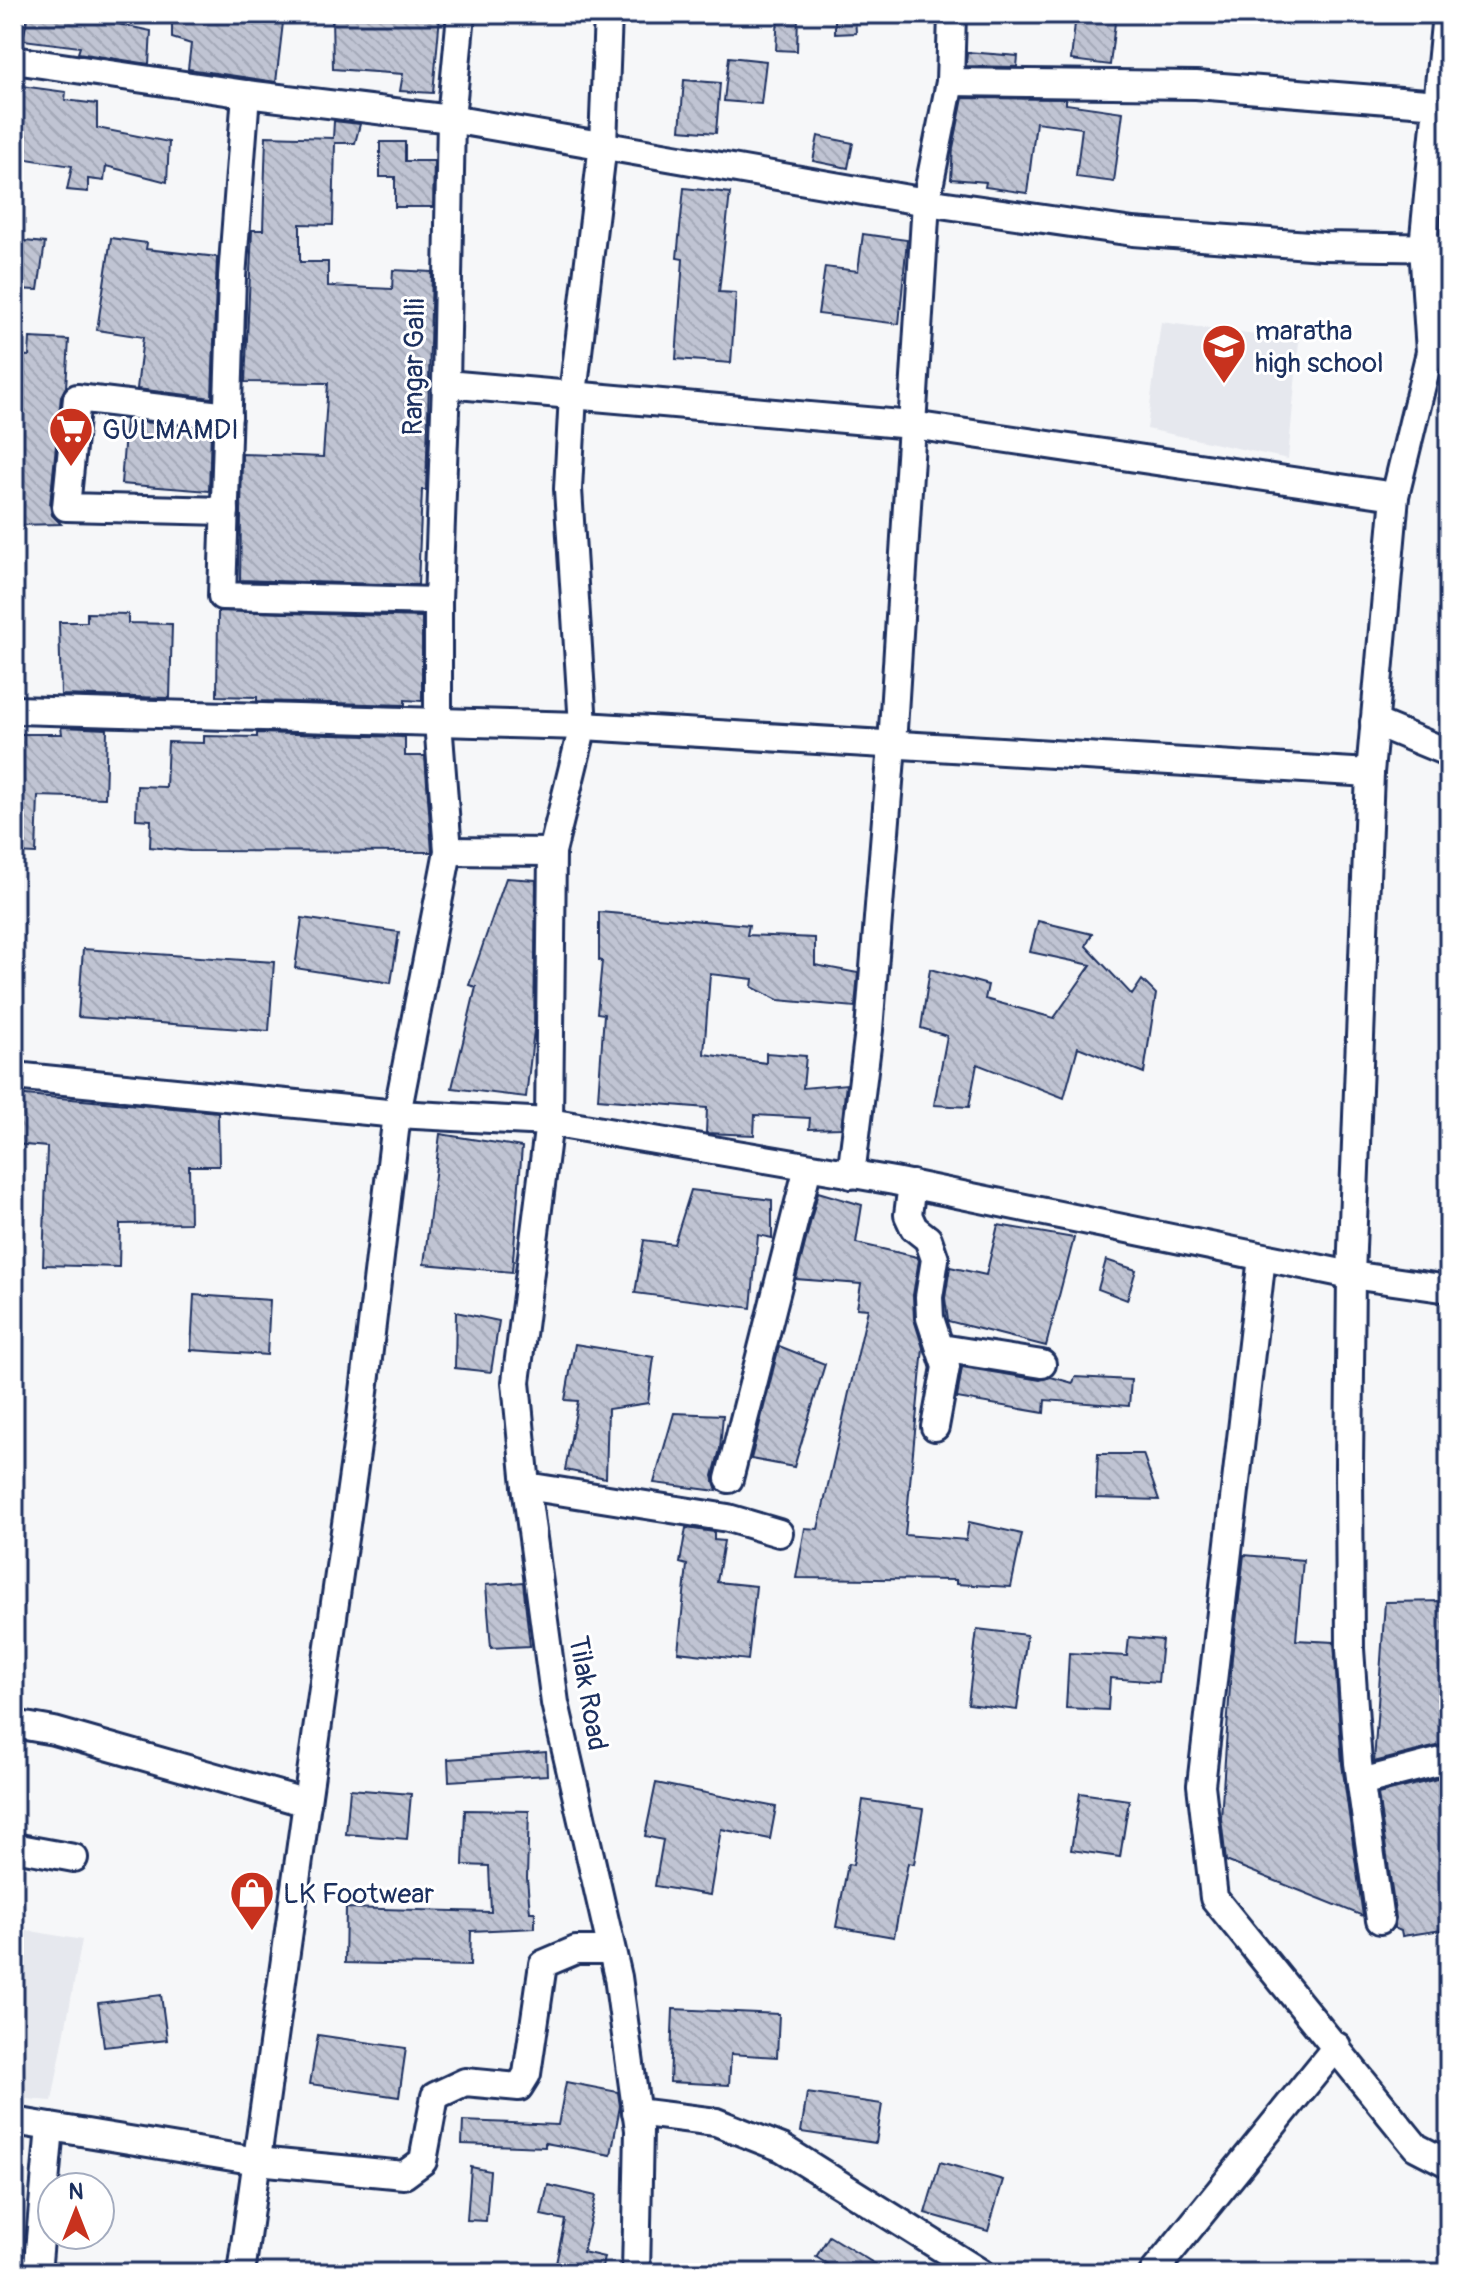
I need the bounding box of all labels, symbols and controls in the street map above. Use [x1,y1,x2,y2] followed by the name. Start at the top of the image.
[396,298,433,436] street label: Rangar Galli
[1255,314,1384,381] place label: maratha high school
[1200,322,1248,385] school or university icon: maratha high school
[47,405,95,468] supermarket icon: GULMAMDI
[102,413,239,448] place label: GULMAMDI
[560,1633,615,1753] street label: Tilak Road
[228,1869,276,1932] shop icon: LK Footwear
[283,1877,434,1912] place label: LK Footwear
[36,2171,116,2251] north arrow
[69,2178,84,2206] text: N

